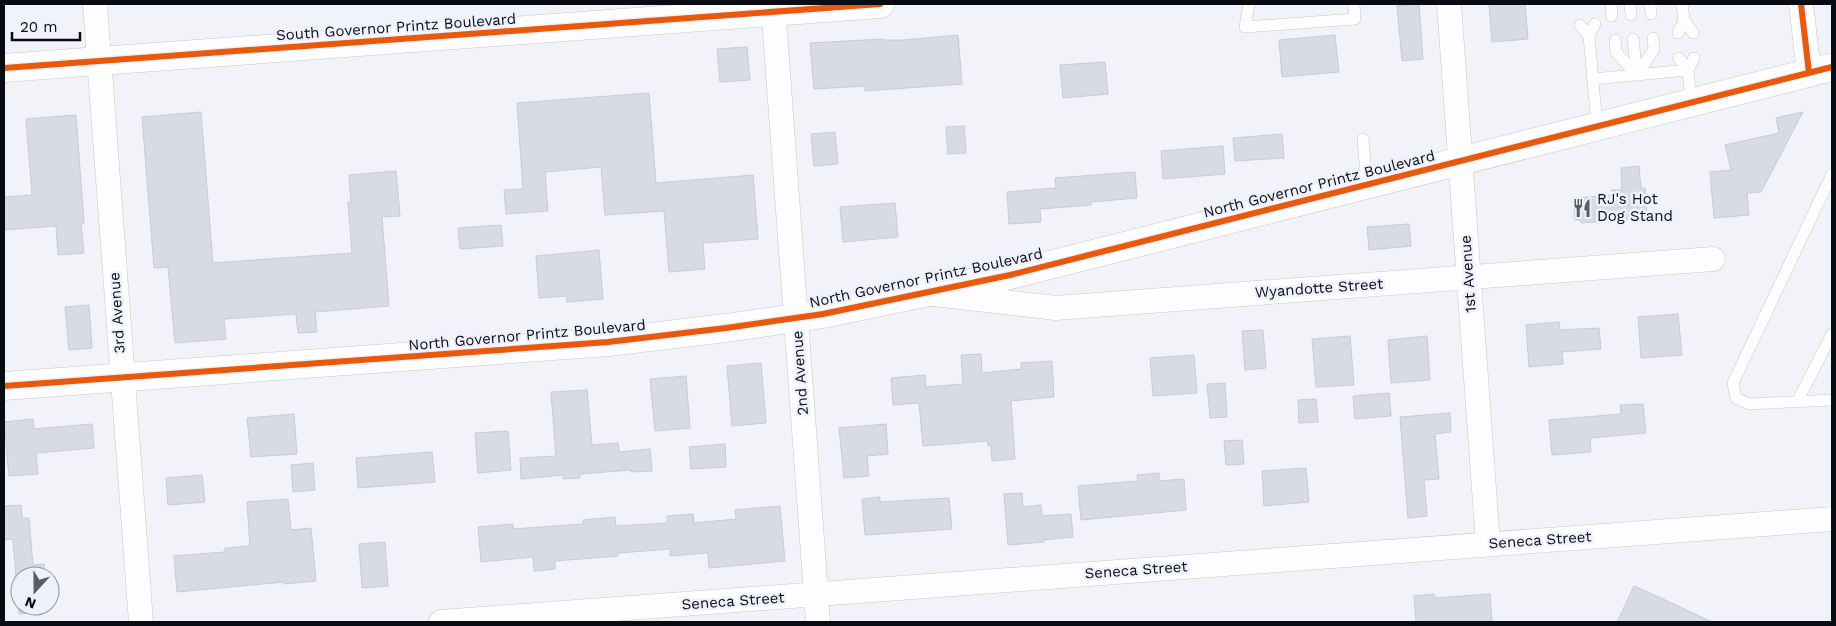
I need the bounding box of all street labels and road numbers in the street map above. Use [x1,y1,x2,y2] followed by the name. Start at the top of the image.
[275,10,517,44] street label: South Governor Printz Boulevard
[1201,146,1437,222] street label: North Governor Printz Boulevard
[1456,235,1480,313] street label: 1st Avenue
[808,244,1044,312] street label: North Governor Printz Boulevard
[105,272,129,354] street label: 3rd Avenue
[1254,274,1384,301] street label: Wyandotte Street
[408,316,646,354] street label: North Governor Printz Boulevard
[788,330,812,416] street label: 2nd Avenue
[1488,527,1593,553] street label: Seneca Street
[1084,557,1189,583] street label: Seneca Street
[681,588,786,614] street label: Seneca Street

